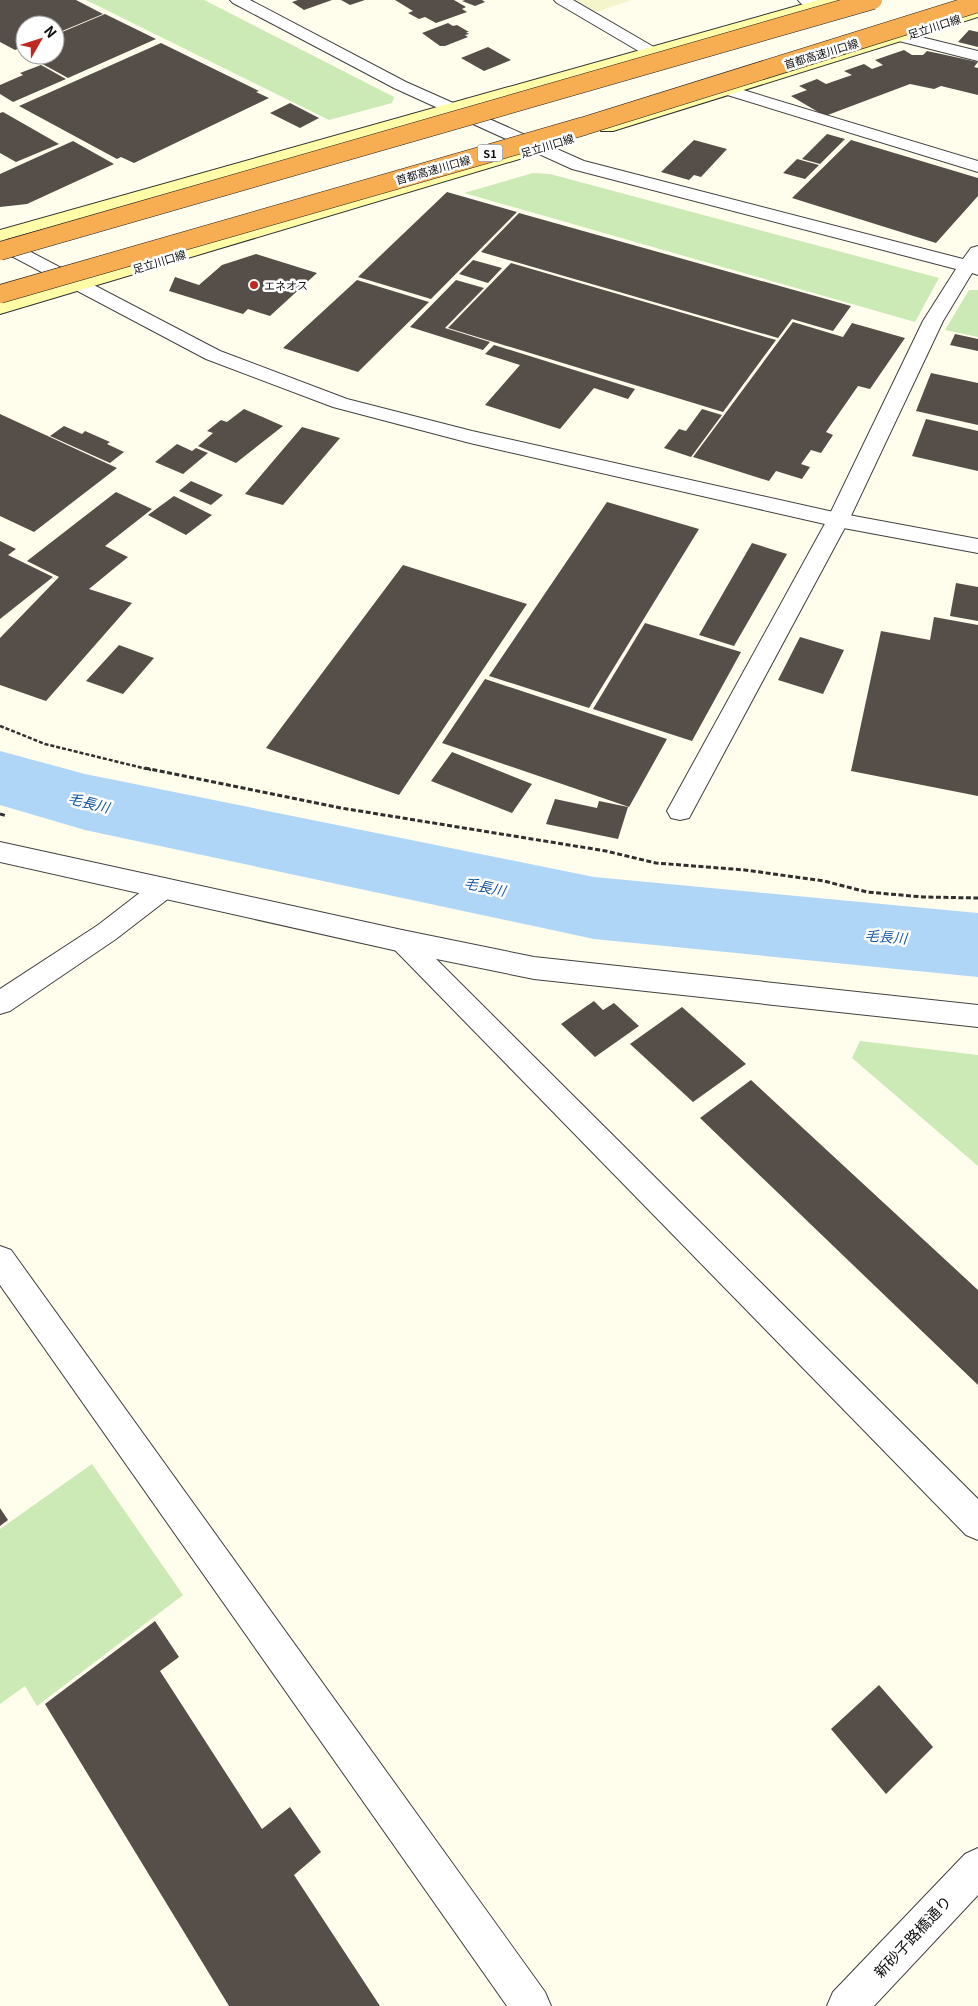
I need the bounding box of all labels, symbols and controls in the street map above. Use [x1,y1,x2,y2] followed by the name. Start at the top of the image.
[905,10,963,42] street label: 足立川口線
[15,15,65,65] north arrow
[40,21,62,42] text: N
[782,34,860,72] street label: 首都高速川口線
[518,129,576,161] street label: 足立川口線
[478,144,502,162] road number: S1
[394,151,472,187] street label: 首都高速川口線
[130,245,188,277] street label: 足立川口線
[264,277,308,293] place label: エネオス
[248,279,260,291] marker: エネオス
[66,787,114,817] water label: 毛長川
[462,872,510,901] water label: 毛長川
[864,924,910,948] water label: 毛長川
[869,1890,955,1982] street label: 新砂子路橋通り

